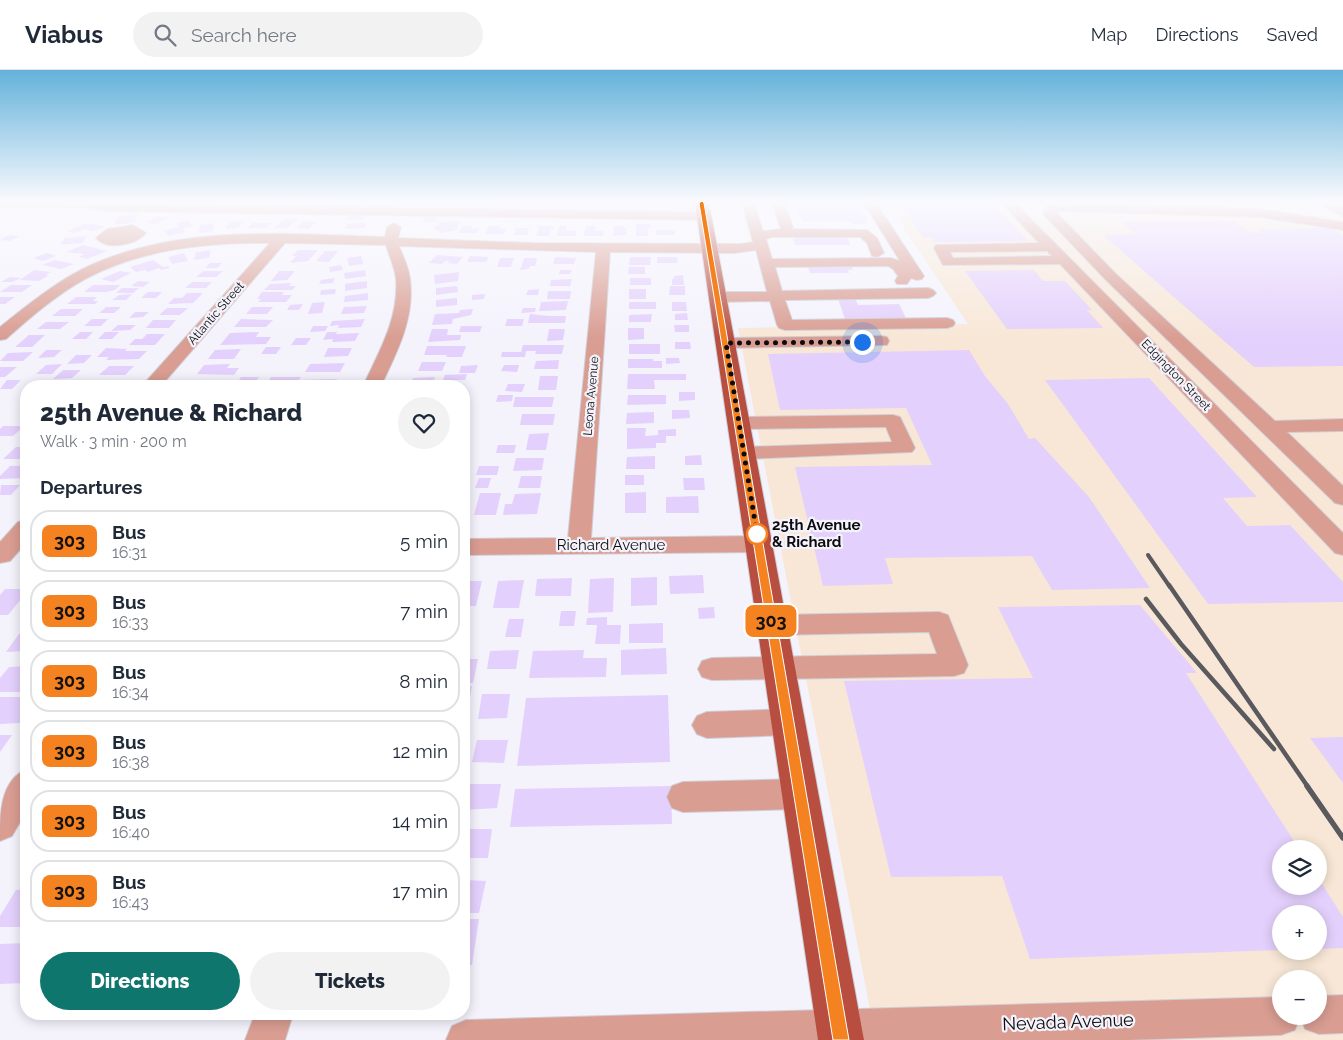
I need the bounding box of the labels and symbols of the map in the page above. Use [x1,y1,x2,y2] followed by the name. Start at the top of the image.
[185,279,247,347] street label: Atlantic Street
[850,330,875,355] your location
[1139,337,1213,413] street label: Edgington Street
[581,356,601,436] street label: Leona Avenue
[772,516,861,551] place label: 25th Avenue & Richard
[746,523,768,545] marker: 25th Avenue & Richard
[557,536,665,554] street label: Richard Avenue
[742,605,800,637] line badge: 303
[1002,1009,1134,1034] street label: Nevada Avenue

